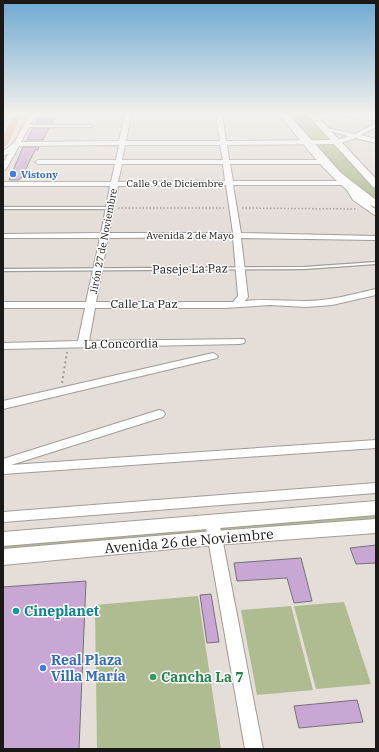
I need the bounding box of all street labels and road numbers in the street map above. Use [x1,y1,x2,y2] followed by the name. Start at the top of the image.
[127,177,223,190] street label: Calle 9 de Diciembre
[87,187,120,295] street label: Jirón 27 de Noviembre
[146,229,234,242] street label: Avenida 2 de Mayo
[152,260,228,277] street label: Paseje La Paz
[110,296,178,311] street label: Calle La Paz
[84,335,159,352] street label: La Concordia
[104,525,274,557] street label: Avenida 26 de Noviembre

